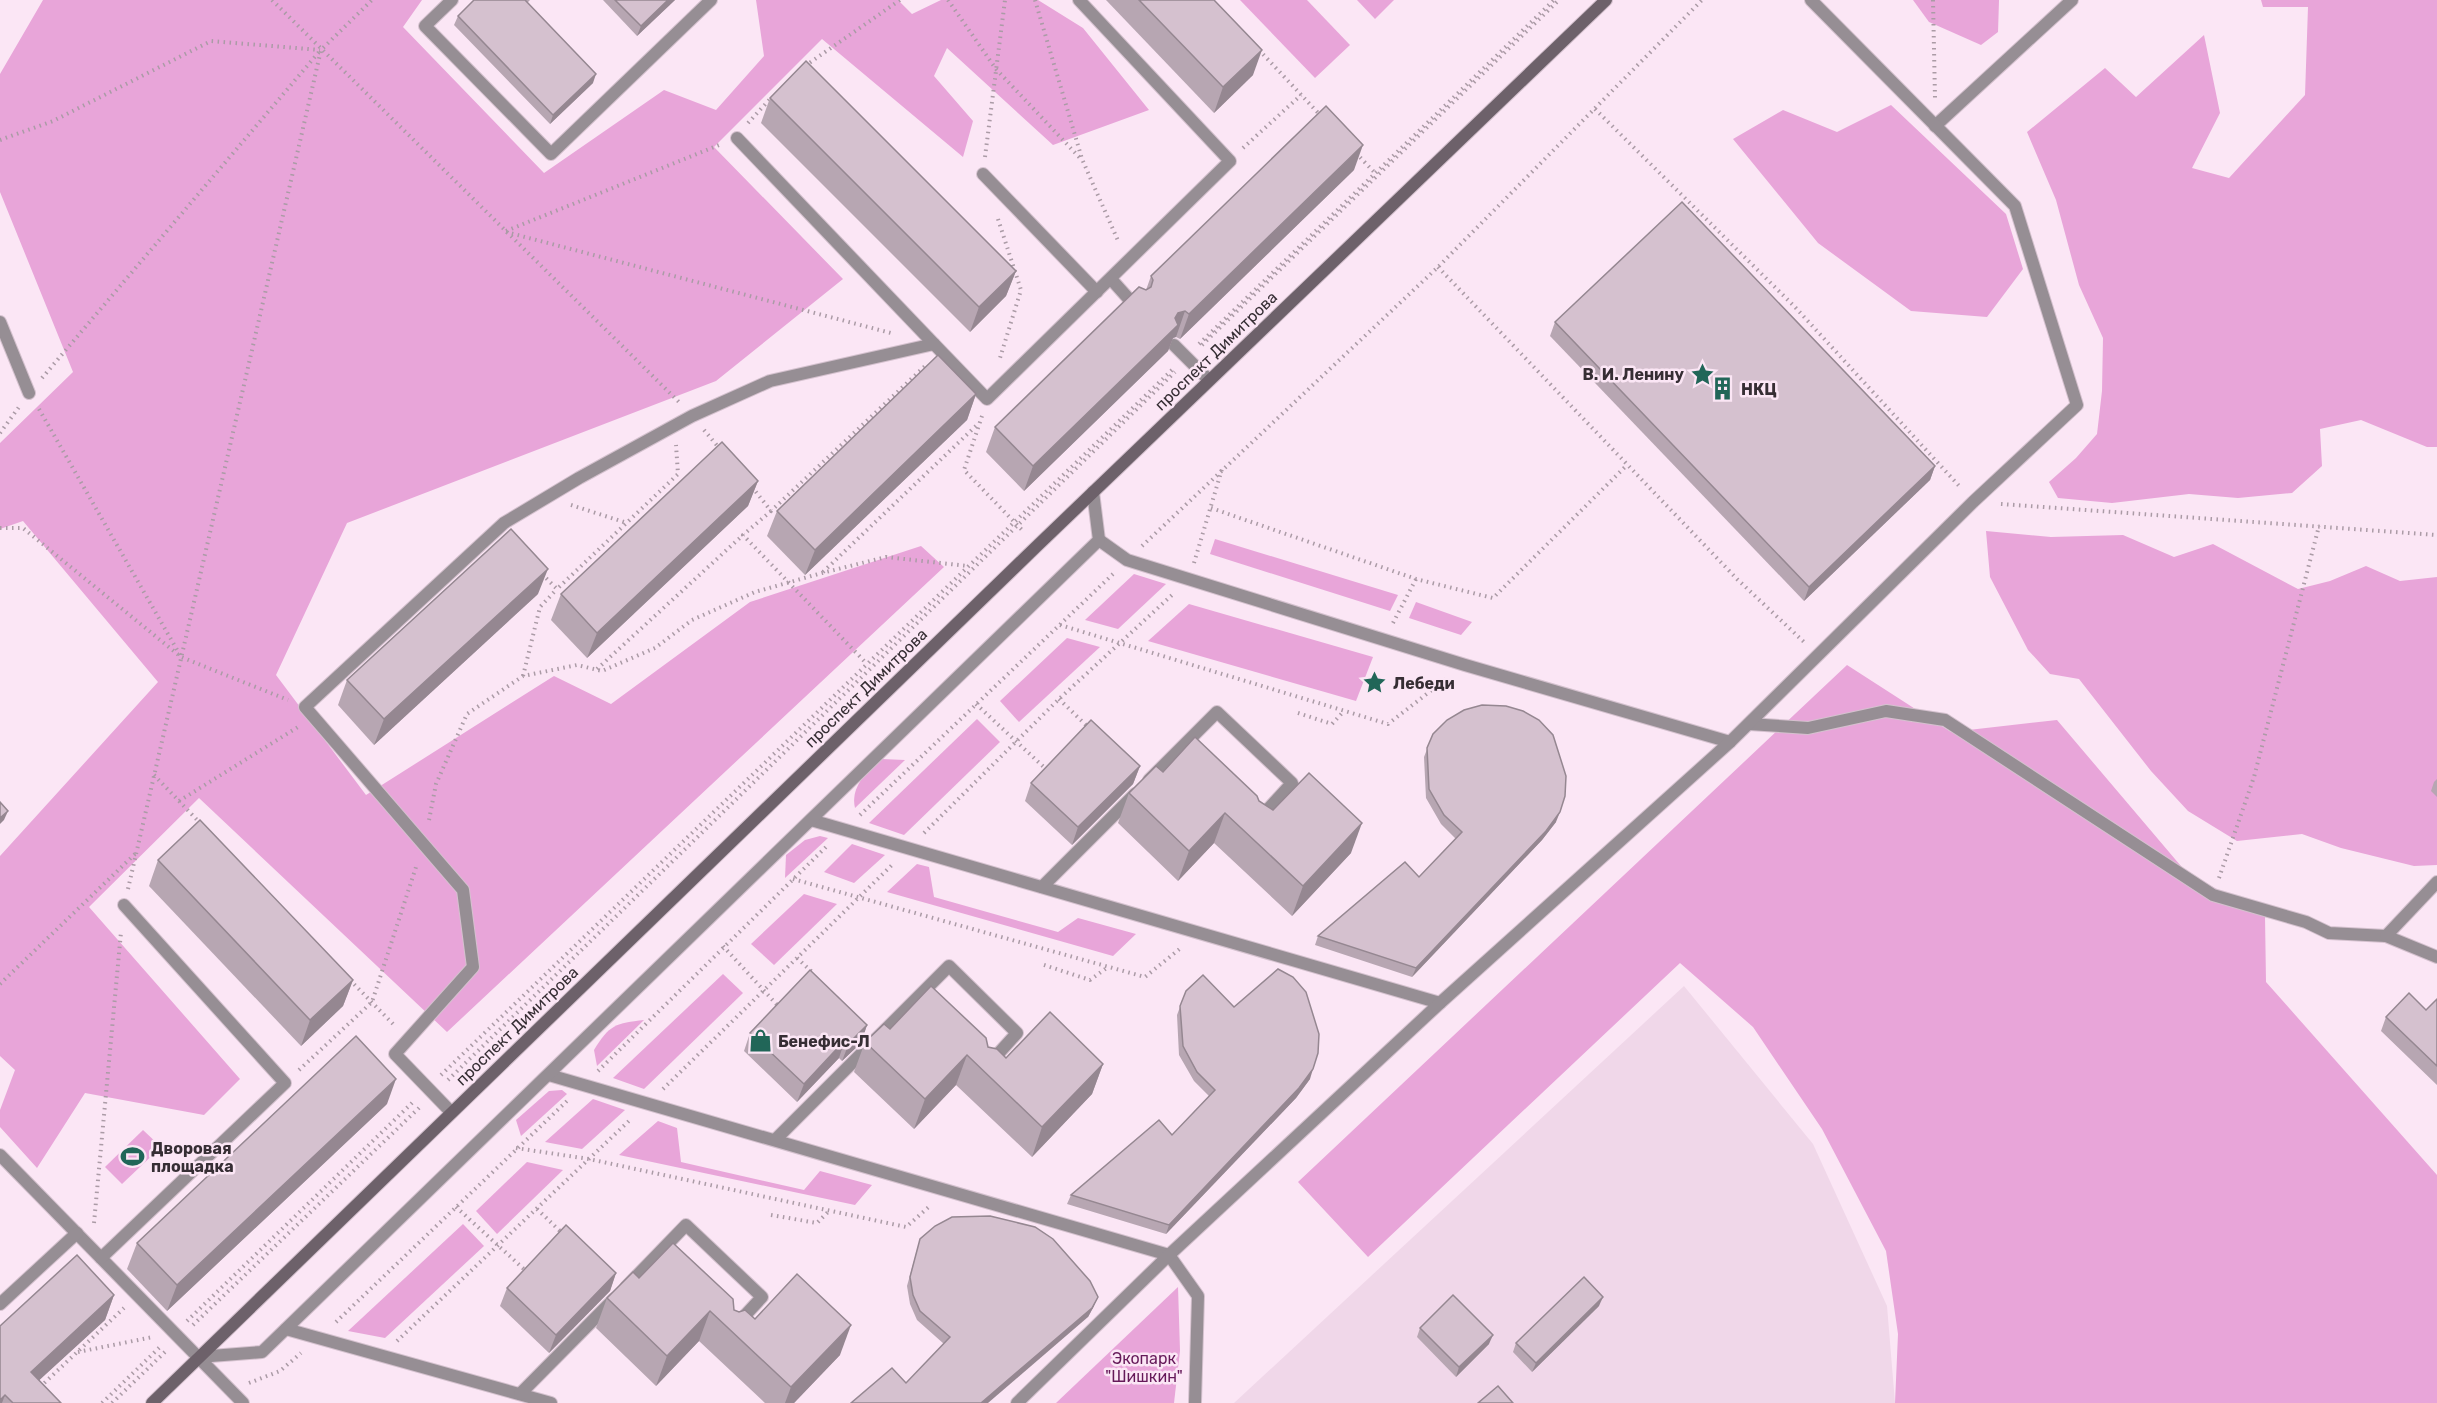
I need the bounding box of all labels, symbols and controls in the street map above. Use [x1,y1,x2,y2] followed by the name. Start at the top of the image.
[1151,288,1281,414] street label: проспект Димитрова
[1689,361,1715,387] place icon: В. И. Ленину
[1583,365,1685,384] place label: В. И. Ленину
[1710,376,1736,402] building icon: НКЦ
[1741,380,1777,399] place label: НКЦ
[801,625,931,751] street label: проспект Димитрова
[1362,670,1388,696] place icon: Лебеди
[1393,674,1455,693] place label: Лебеди
[452,963,582,1089] street label: проспект Димитрова
[747,1028,773,1054] shop icon: Бенефис-Л
[778,1032,870,1051] place label: Бенефис-Л
[151,1139,234,1176] place label: Дворовая площадка
[120,1144,146,1170] sports icon: Дворовая площадка
[1105,1349,1183,1386] park label: Экопарк "Шишкин"

